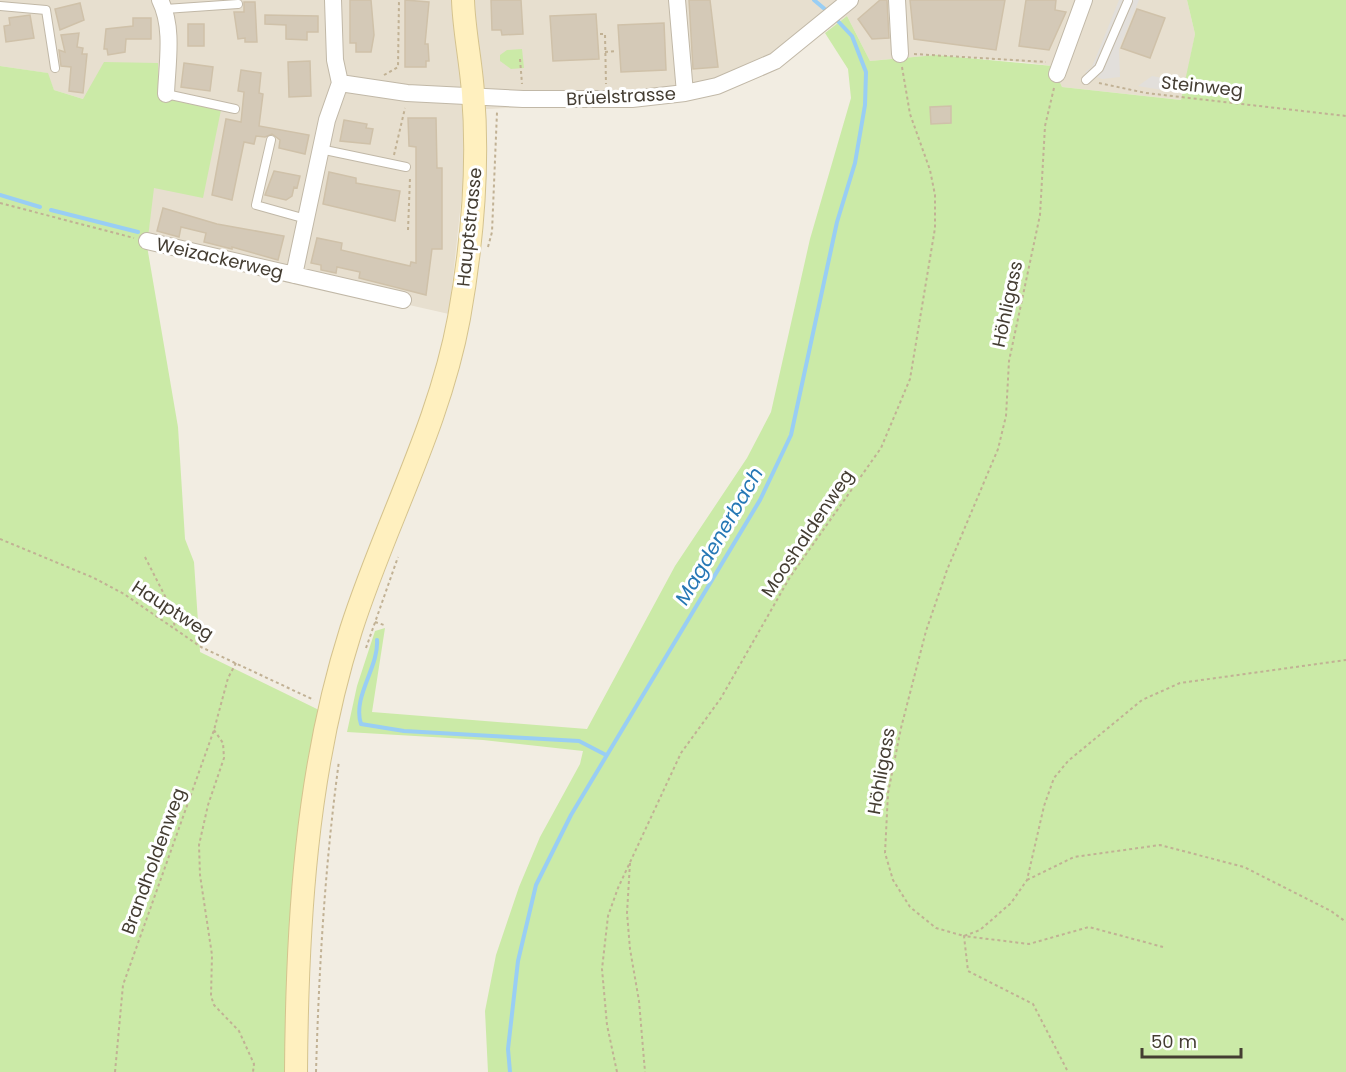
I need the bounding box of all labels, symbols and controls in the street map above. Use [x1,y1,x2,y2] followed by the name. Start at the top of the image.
[1160,69,1244,103] street label: Steinweg
[566,81,676,111] street label: Brüelstrasse
[450,166,488,288] street label: Hauptstrasse
[154,231,286,285] street label: Weizackerweg
[986,259,1028,349] street label: Höhligass
[668,462,770,610] water label: Magdenerbach
[755,464,859,602] street label: Mooshaldenweg
[127,574,219,646] street label: Hauptweg
[861,726,901,816] street label: Höhligass
[115,784,191,938] street label: Brandholdenweg
[1142,1021,1241,1059] scale bar
[1151,1029,1197,1054] text: 50 m

